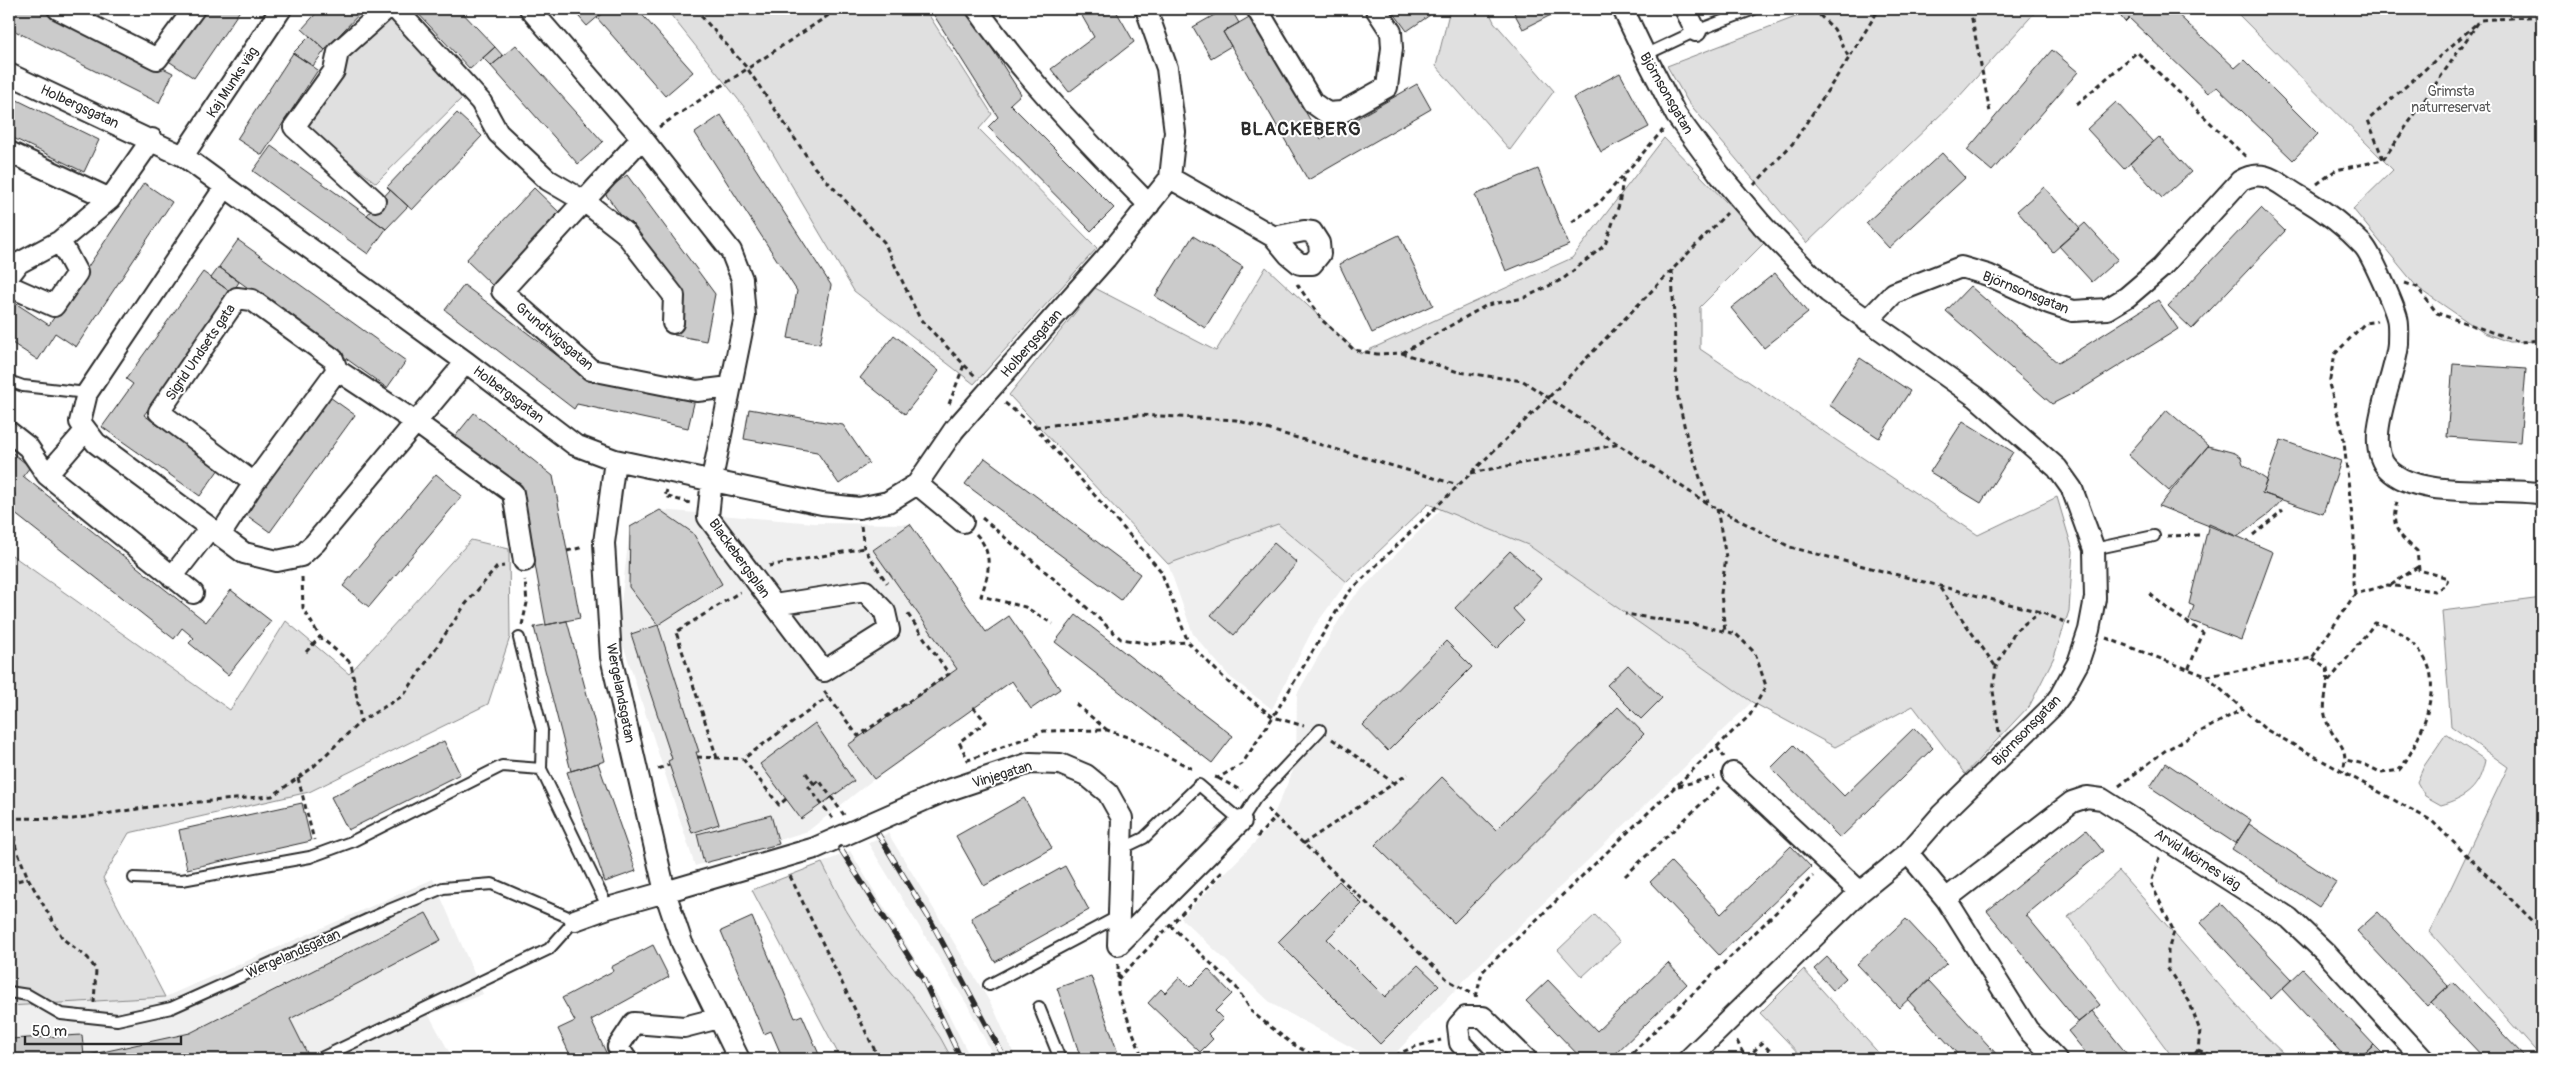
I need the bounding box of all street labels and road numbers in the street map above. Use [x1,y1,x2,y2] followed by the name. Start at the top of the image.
[203,44,262,121] street label: Kaj Munks väg
[1636,49,1697,137] street label: Björnsonsgatan
[38,81,122,132] street label: Holbergsgatan
[1980,267,2072,318] street label: Björnsonsgatan
[512,299,597,374] street label: Grundtvigsgatan
[162,301,239,404] street label: Sigrid Undsets gata
[997,306,1066,381] street label: Holbergsgatan
[470,362,548,427] street label: Holbergsgatan
[705,515,774,601] street label: Blackebergsplan
[603,642,639,744] street label: Wergelandsgatan
[1988,691,2064,769] street label: Björnsonsgatan
[970,757,1034,792] street label: Vinjegatan
[2151,825,2244,894] street label: Arvid Mörnes väg
[244,925,343,982] street label: Wergelandsgatan

